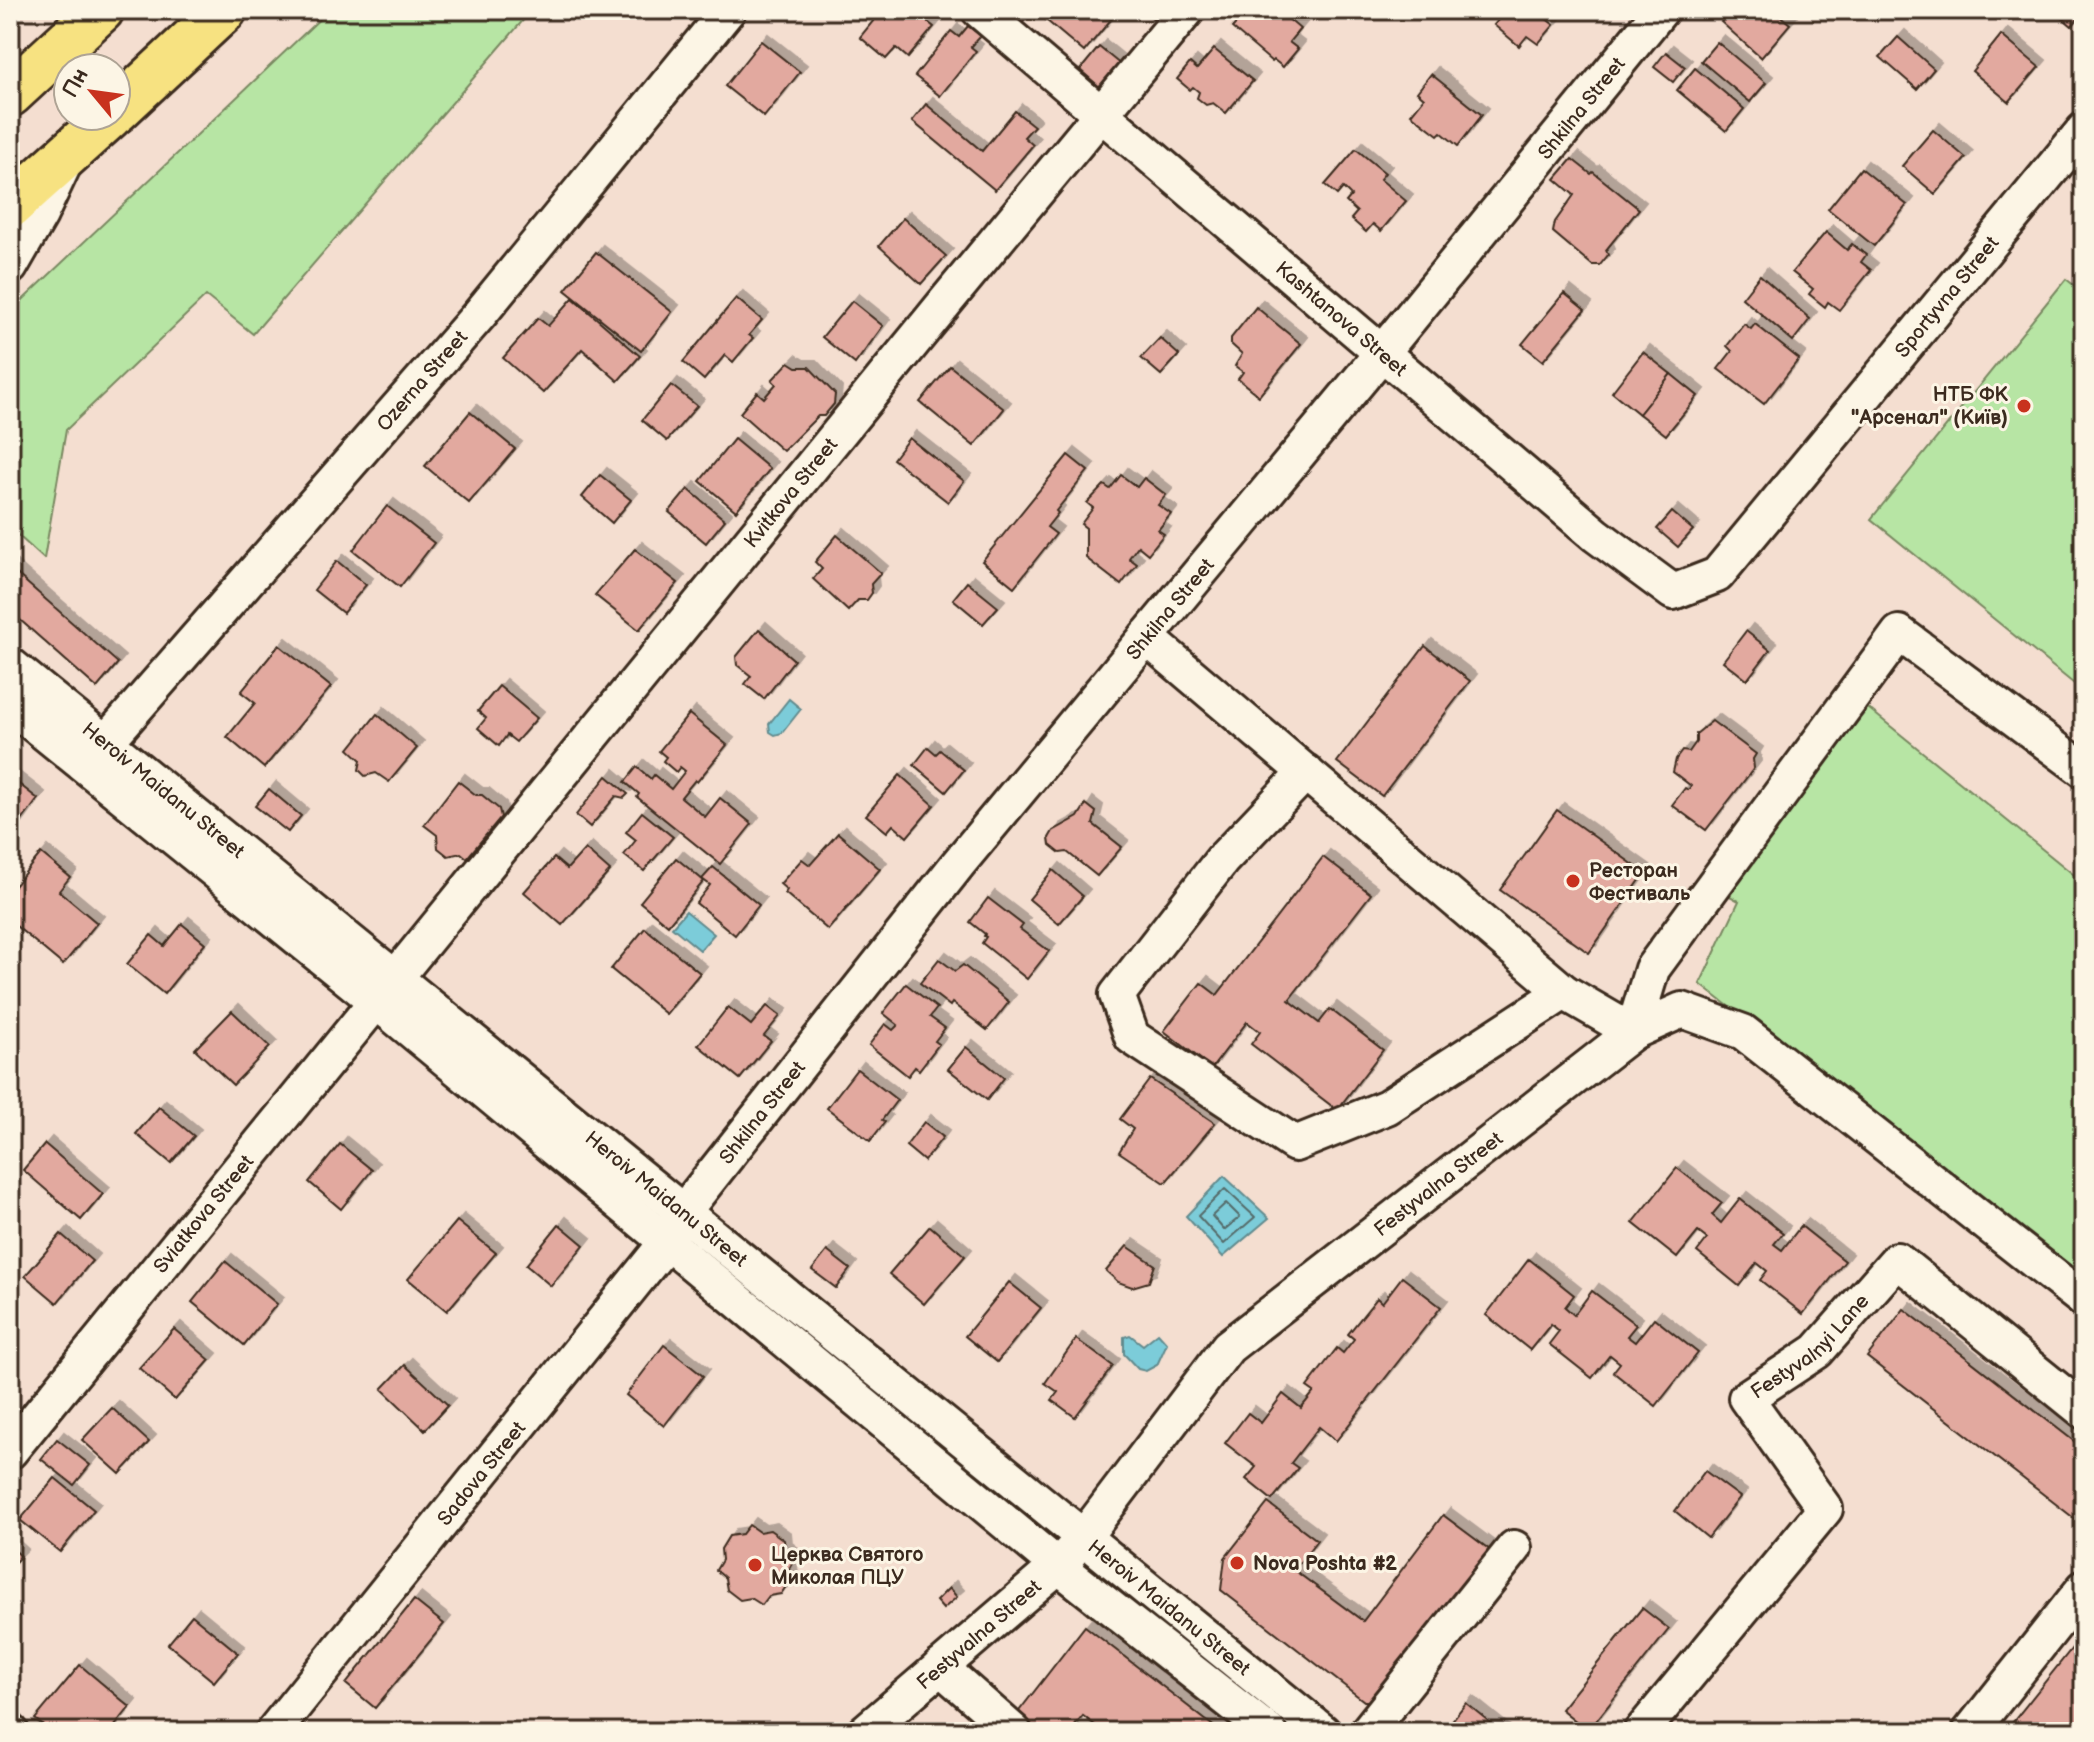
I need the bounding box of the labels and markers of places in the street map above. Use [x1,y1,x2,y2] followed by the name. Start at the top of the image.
[1851,383,2009,430] place label: НТБ ФК "Арсенал" (Київ)
[2015,397,2033,415] marker: НТБ ФК "Арсенал" (Київ)
[1589,859,1691,906] place label: Ресторан Фестиваль
[1564,872,1582,890] marker: Ресторан Фестиваль
[771,1543,923,1590] place label: Церква Святого Миколая ПЦУ
[1253,1552,1397,1576] place label: Nova Poshta #2
[1228,1554,1246,1572] marker: Nova Poshta #2
[746,1556,764,1574] marker: Церква Святого Миколая ПЦУ

